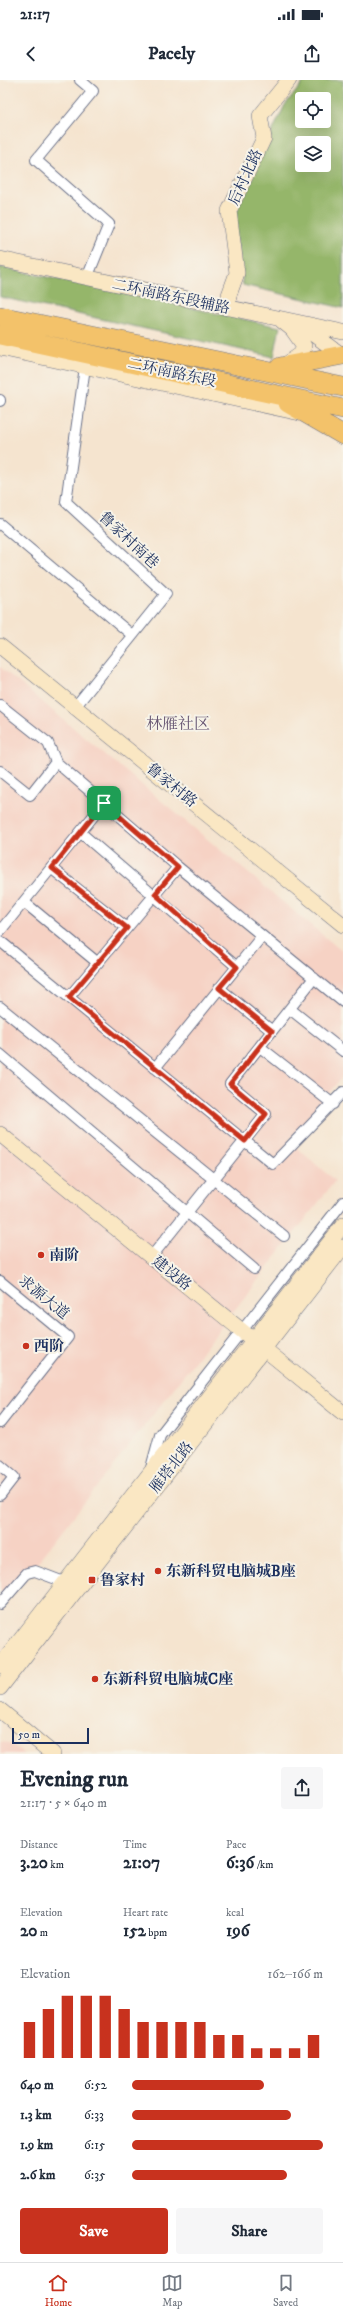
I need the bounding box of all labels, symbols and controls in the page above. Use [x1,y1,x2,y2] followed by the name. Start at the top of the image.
[20,5,50,24] text: 21:17
[20,43,42,65] icon: back
[148,43,195,65] text: Pacely
[301,43,323,65] icon: share
[295,92,331,172] map controls
[295,92,331,128] button: locate
[295,136,331,172] button: layers
[224,146,267,208] street label: 后村北路
[110,275,232,318] street label: 二环南路东段辅路
[126,354,218,391] street label: 二环南路东段
[95,508,163,573] street label: 鲁家村南巷
[146,714,210,734] district label: 林雁社区
[142,759,201,812] street label: 鲁家村路
[87,786,121,820] pin
[93,792,115,814] icon: arrive
[49,1246,79,1265] place label: 南阶
[36,1250,46,1260] marker: 南阶
[148,1252,195,1295] street label: 建设路
[14,1271,73,1324] street label: 求源大道
[34,1337,64,1356] place label: 西阶
[21,1341,31,1351] marker: 西阶
[145,1438,197,1497] street label: 雁塔北路
[166,1562,296,1581] place label: 东新科贸电脑城B座
[153,1566,163,1576] marker: 东新科贸电脑城B座
[100,1571,145,1590] place label: 鲁家村
[87,1575,97,1585] marker: 鲁家村
[103,1670,233,1689] place label: 东新科贸电脑城C座
[90,1674,100,1684] marker: 东新科贸电脑城C座
[12,1726,89,1745] scale bar
[18,1728,40,1742] text: 50 m
[20,1766,128,1793] text: Evening run
[281,1767,323,1809] button: share
[20,1795,107,1811] text: 21:17 · 5 × 640 m
[20,1838,58,1852] text: Distance
[123,1838,147,1852] text: Time
[226,1838,246,1852] text: Pace
[20,1852,48,1874] text: 3.20
[123,1852,160,1874] text: 21:07
[226,1852,254,1874] text: 6:36
[48,1858,64,1872] text: km
[254,1858,274,1872] text: /km
[20,1906,63,1920] text: Elevation
[123,1906,168,1920] text: Heart rate
[226,1906,244,1920] text: kcal
[20,1920,38,1942] text: 20
[123,1920,146,1942] text: 152
[226,1920,250,1942] text: 196
[38,1926,48,1940] text: m
[146,1926,167,1940] text: bpm
[20,1966,70,1982] text: Elevation
[267,1966,323,1982] text: 162–166 m
[20,2077,54,2093] text: 640 m
[84,2077,107,2093] text: 6:52
[20,2107,52,2123] text: 1.3 km
[84,2107,104,2123] text: 6:33
[20,2137,53,2153] text: 1.9 km
[84,2137,105,2153] text: 6:15
[20,2167,55,2183] text: 2.6 km
[84,2167,105,2183] text: 6:35
[20,2208,168,2254] button: Save
[176,2208,323,2254] button: Share
[45,2272,72,2310] tab: Home
[161,2272,183,2310] tab: Map
[273,2272,298,2310] tab: Saved

